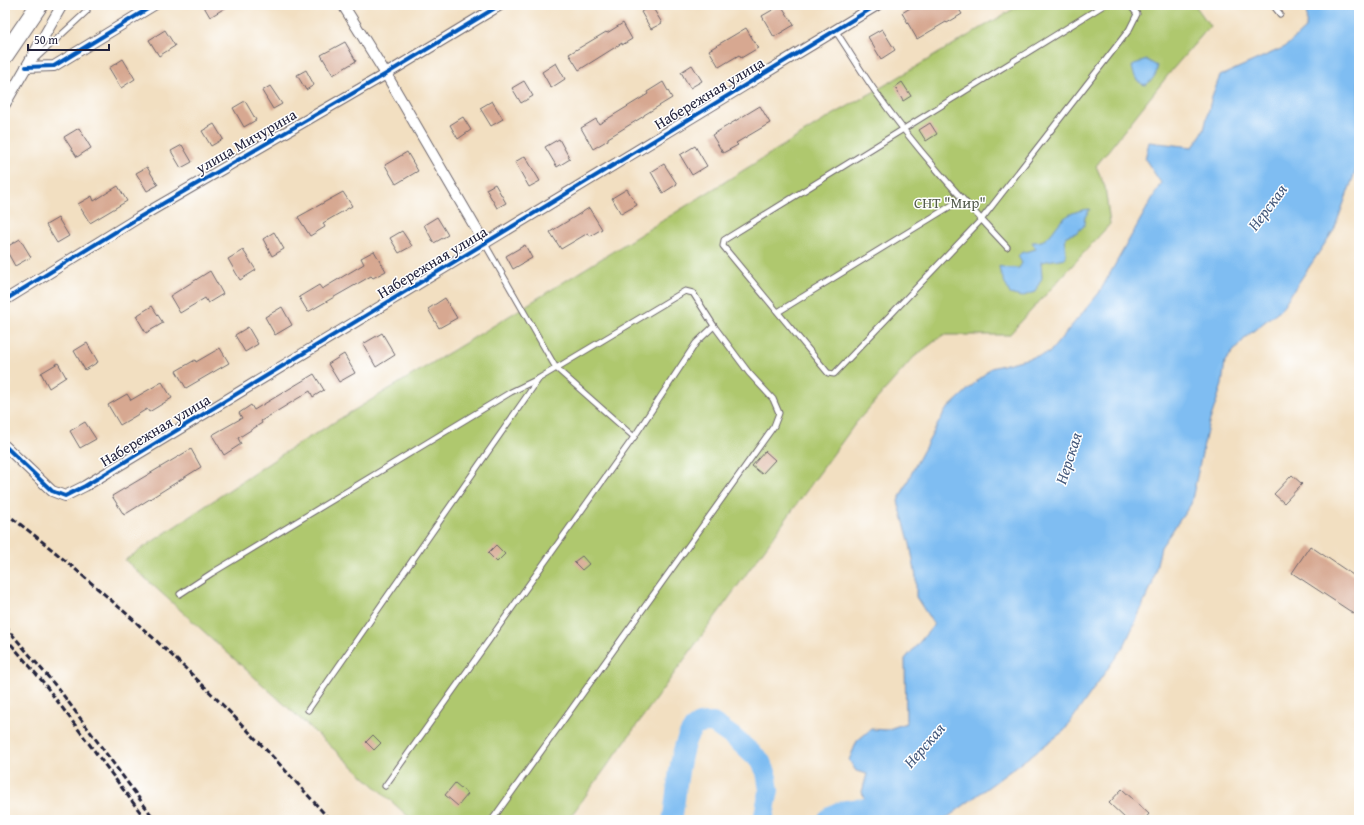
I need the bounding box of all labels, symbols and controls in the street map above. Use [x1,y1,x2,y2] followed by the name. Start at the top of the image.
[28,26,109,52] scale bar
[34,31,58,48] text: 50 m
[650,51,769,134] street label: Набережная улица
[191,103,301,179] street label: улица Мичурина
[1241,178,1293,235] water label: Нерская
[914,192,986,213] park label: СНТ "Мир"
[373,220,492,303] street label: Набережная улица
[96,388,215,471] street label: Набережная улица
[1048,429,1088,487] water label: Нерская
[897,717,951,773] water label: Нерская

